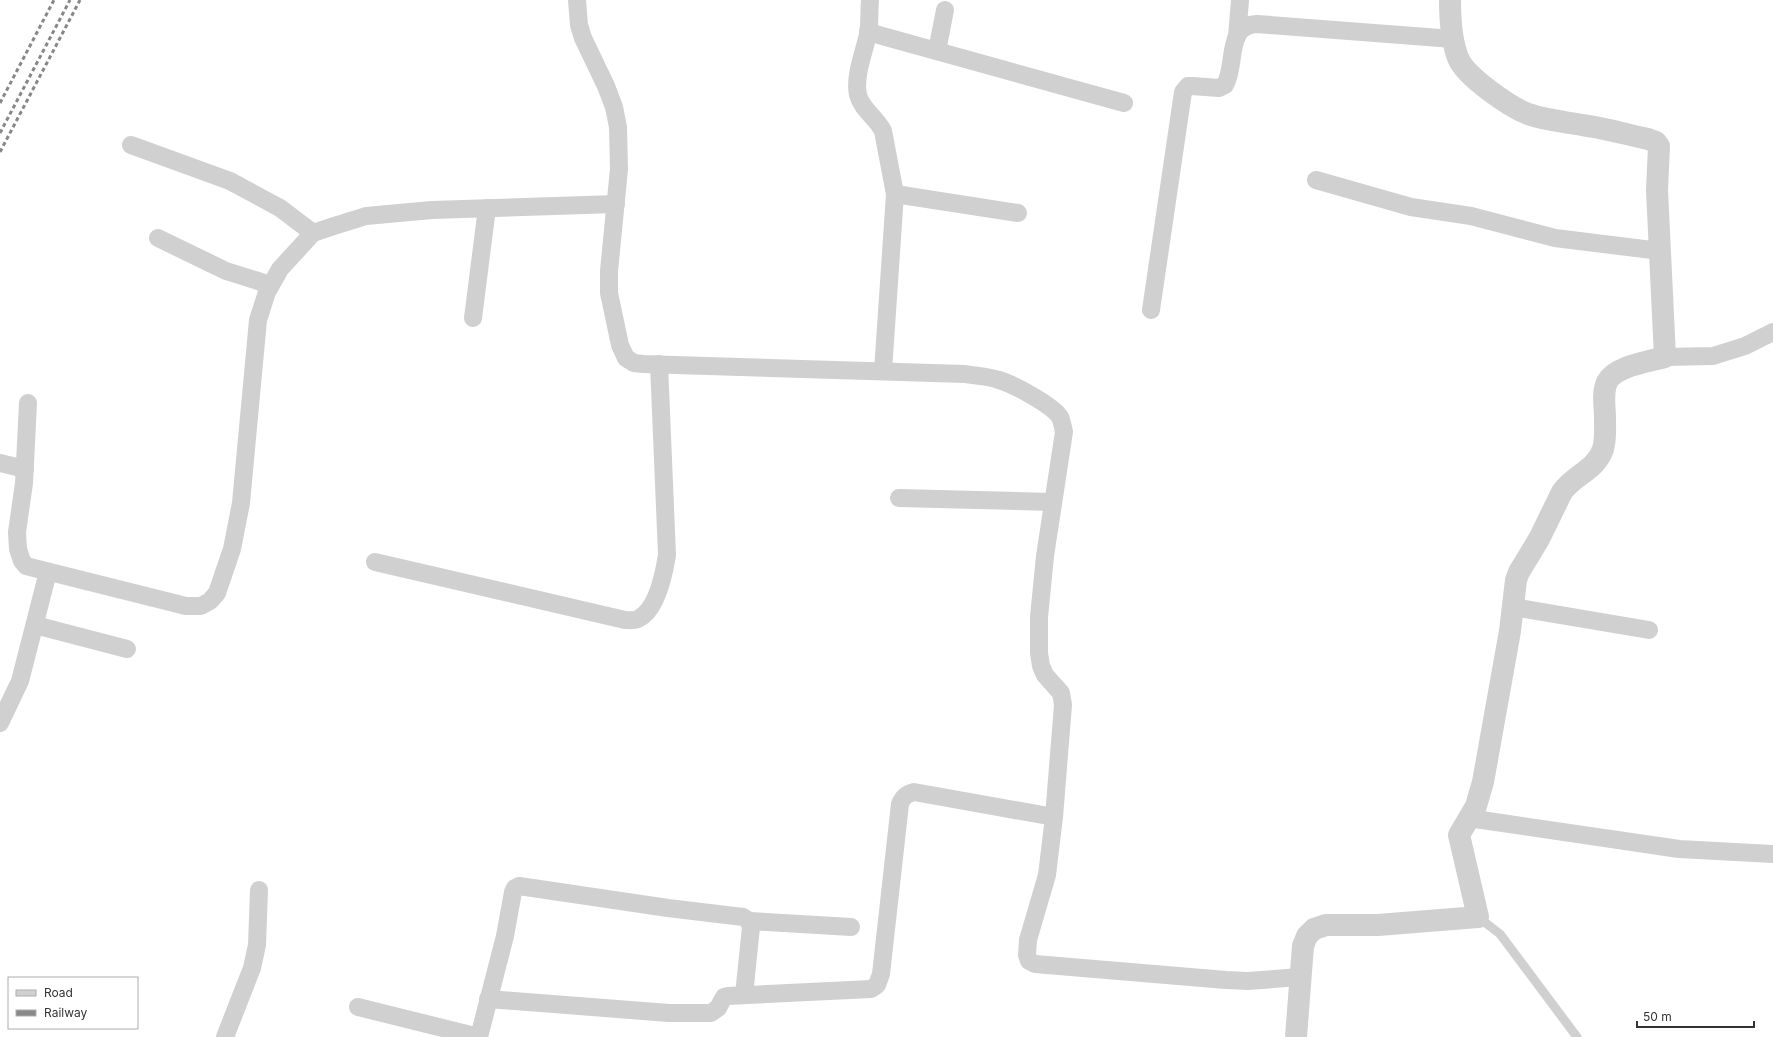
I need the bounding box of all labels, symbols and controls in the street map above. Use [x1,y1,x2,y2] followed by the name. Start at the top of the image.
[8,977,138,1029] legend
[44,985,73,1000] text: Road
[1637,1003,1754,1029] scale bar
[44,1005,88,1020] text: Railway
[1643,1009,1672,1024] text: 50 m

